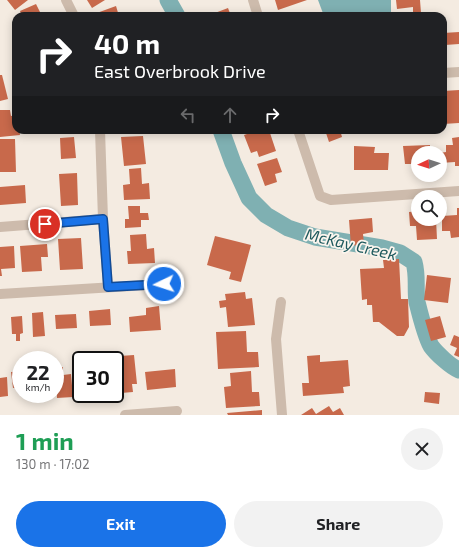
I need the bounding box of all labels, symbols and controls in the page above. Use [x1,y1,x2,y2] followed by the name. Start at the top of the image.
[94,26,160,60] text: 40 m
[28,28,80,80] icon: right
[94,60,266,82] text: East Overbrook Drive
[177,104,199,126] icon: left
[219,104,241,126] icon: ahead
[261,104,283,126] icon: right
[411,146,447,182] north arrow
[411,146,447,226] map controls
[411,190,447,226] button: search
[28,207,62,241] pin
[34,213,56,235] icon: arrive
[303,224,399,264] water label: McKay Creek
[143,263,185,305] position arrow
[72,351,124,403] speed limit sign: 30
[26,360,50,384] text: 22
[26,381,50,393] text: km/h
[16,426,74,455] text: 1 min
[401,428,443,470] button: close
[16,456,89,472] text: 130 m · 17:02
[16,501,226,547] button: Exit
[234,501,443,547] button: Share

